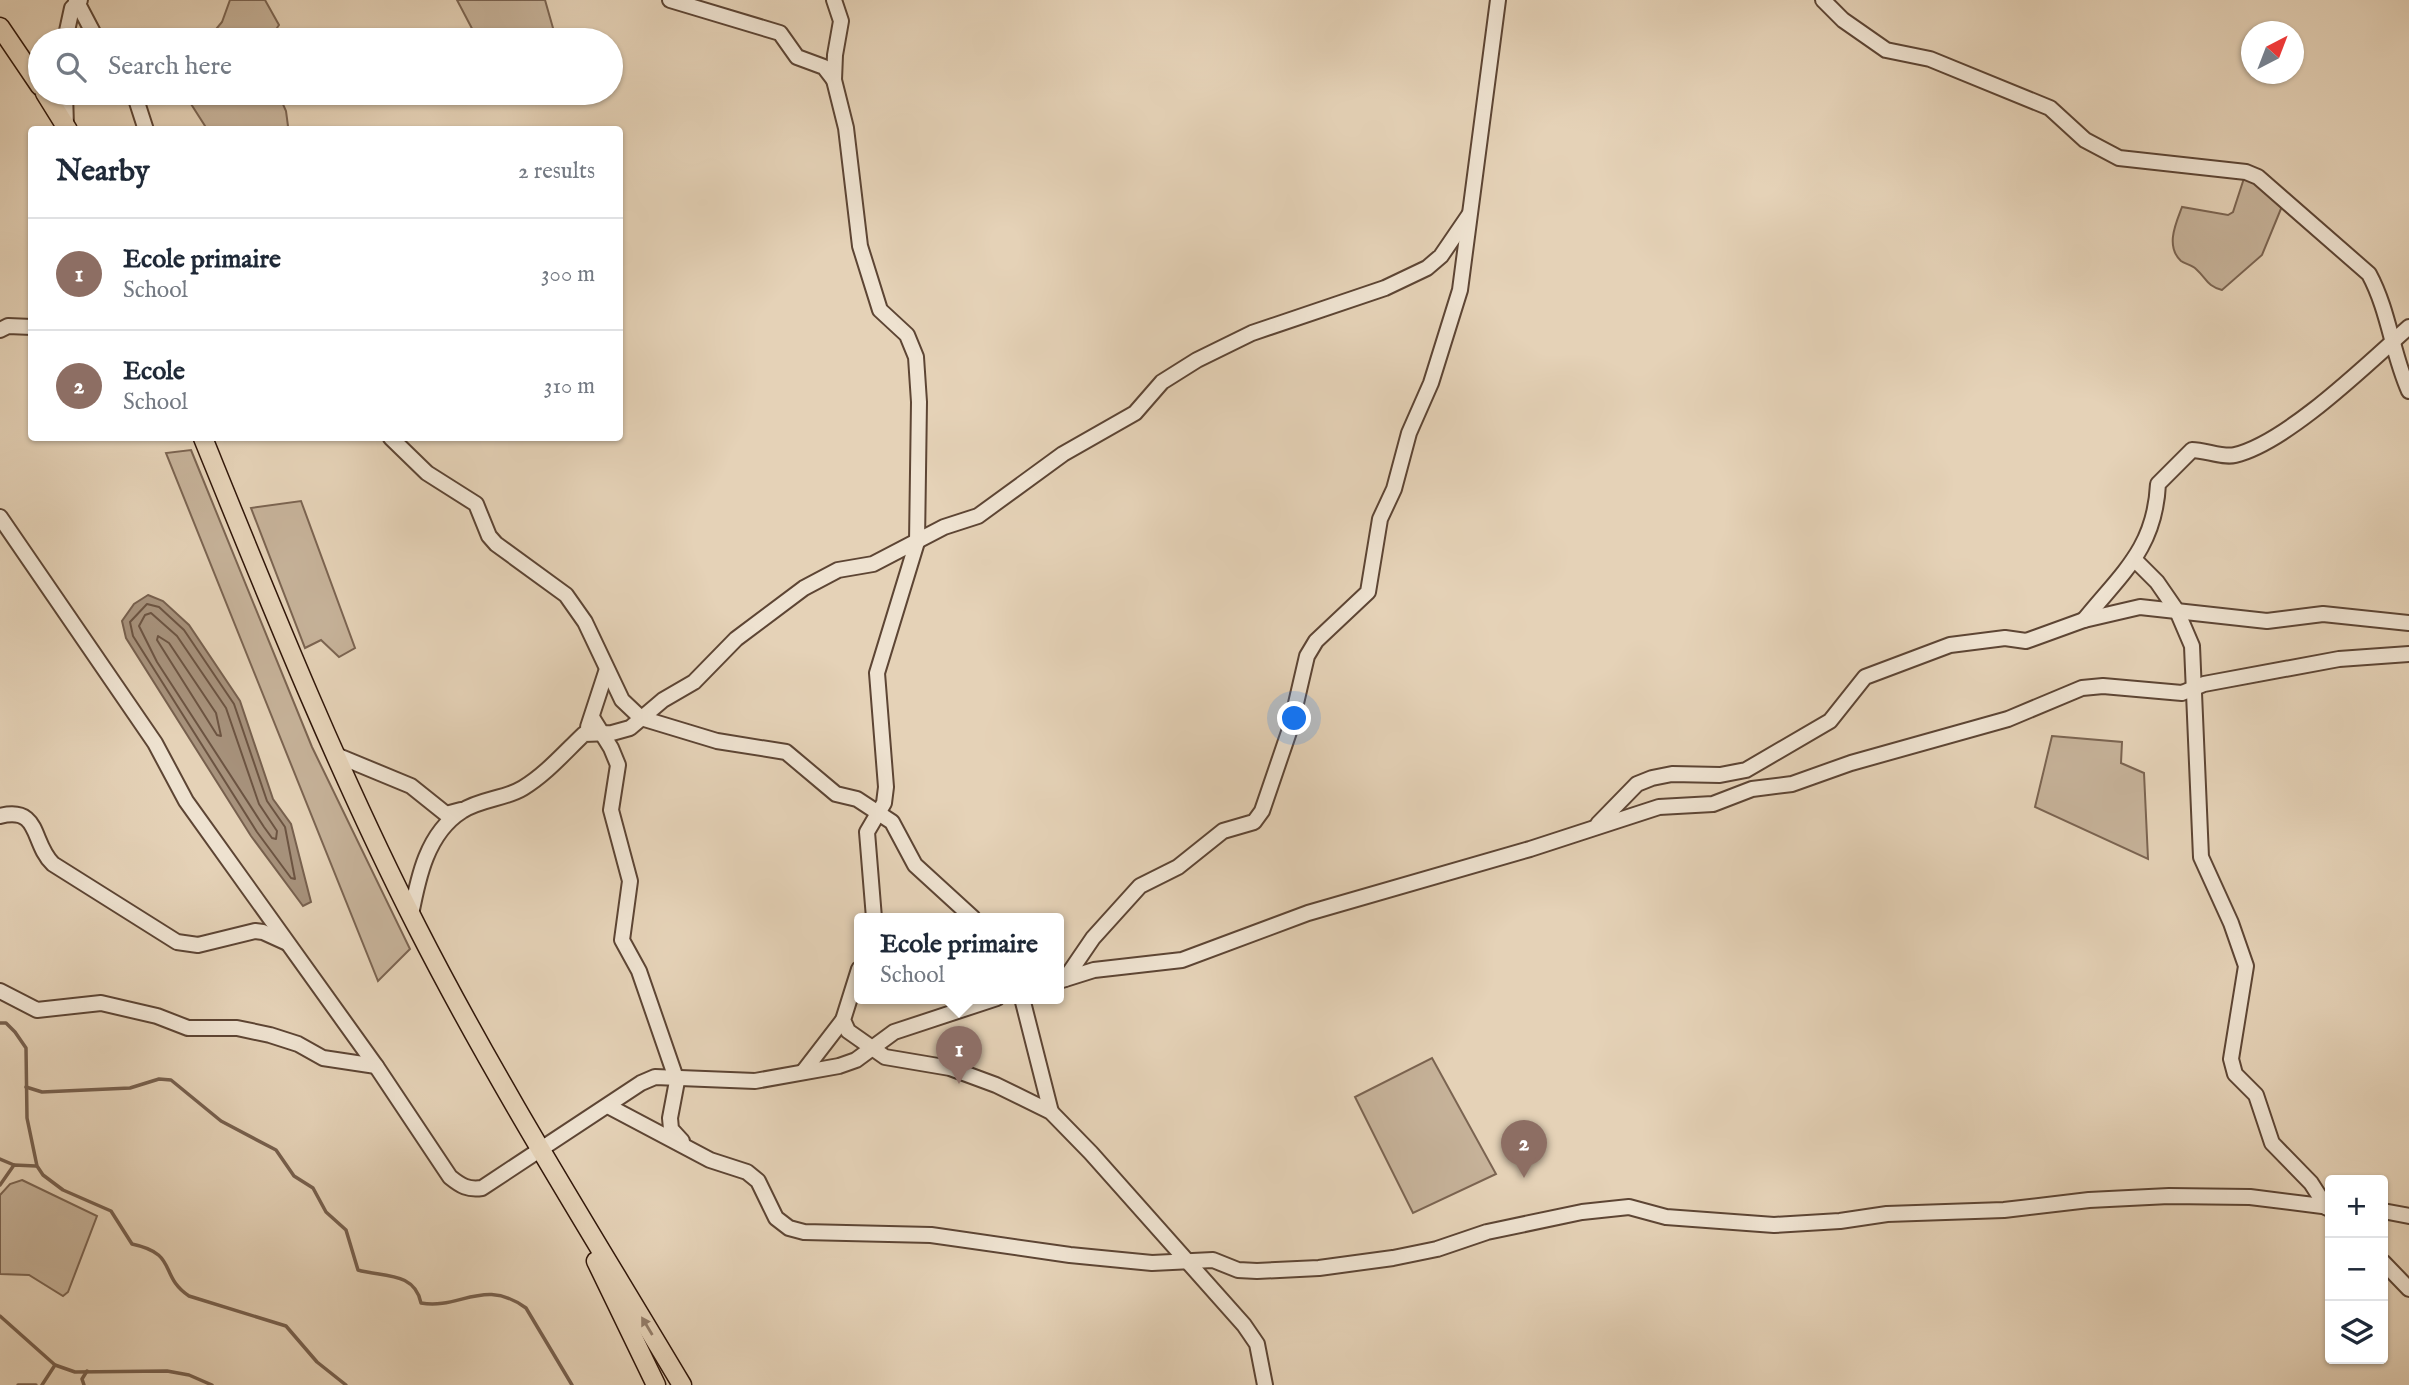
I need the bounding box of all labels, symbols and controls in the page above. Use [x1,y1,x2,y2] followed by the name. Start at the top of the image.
[2241,21,2304,84] north arrow
[28,28,623,105] search box
[52,48,90,86] icon: search
[108,50,232,83] text: Search here
[56,153,149,191] text: Nearby
[518,157,595,186] text: 2 results
[123,243,281,276] text: Ecole primaire
[75,260,83,289] text: 1
[541,260,595,289] text: 300 m
[123,276,188,305] text: School
[123,355,185,388] text: Ecole
[74,372,84,401] text: 2
[544,372,595,401] text: 310 m
[123,388,188,417] text: School
[1277,701,1311,735] your location
[854,913,1064,1004] popup
[880,928,1038,961] text: Ecole primaire
[880,961,945,990] text: School
[936,1026,982,1084] pin: 1
[1501,1120,1547,1178] pin: 2
[2325,1175,2388,1364] map controls
[2325,1175,2388,1238] button: +
[2325,1238,2388,1301] button: −
[2325,1301,2388,1364] button: layers
[641,1317,653,1336] one-way arrow

